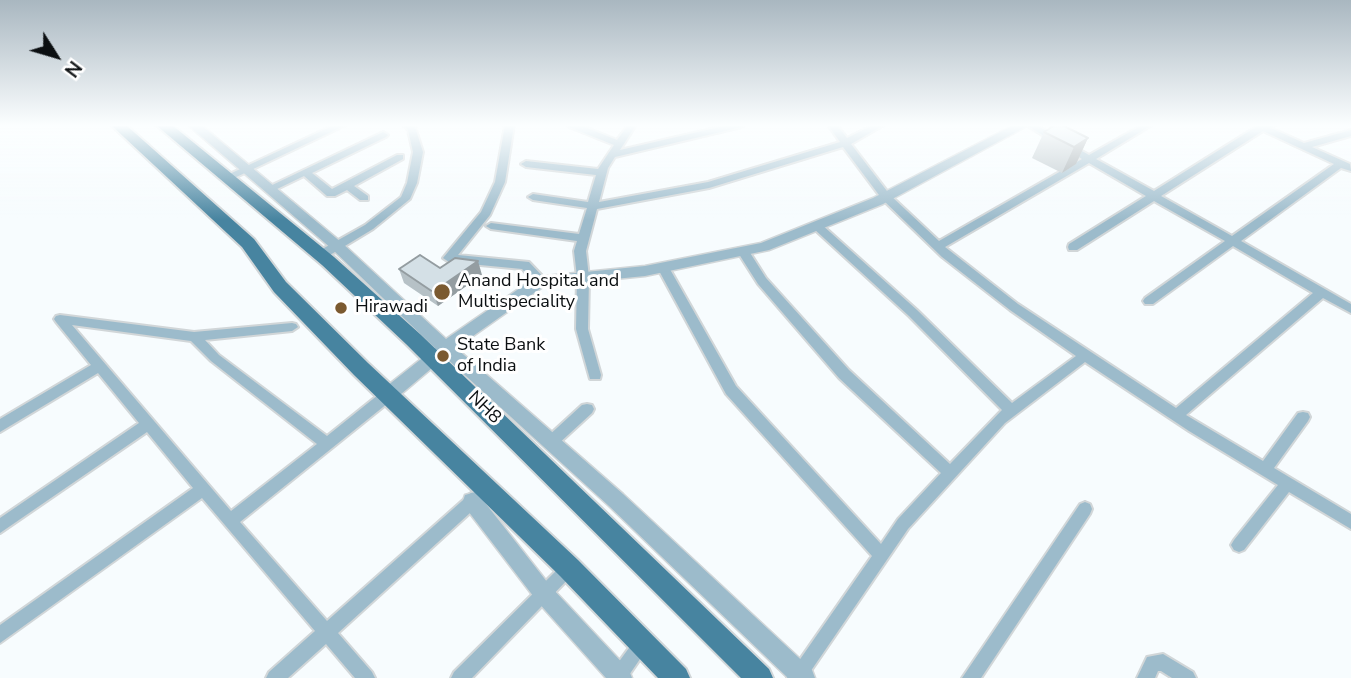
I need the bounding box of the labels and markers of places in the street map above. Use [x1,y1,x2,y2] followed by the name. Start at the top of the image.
[458,271,619,314] place label: Anand Hospital and Multispeciality
[432,282,452,302] marker: Anand Hospital and Multispeciality
[355,297,428,319] place label: Hirawadi
[333,300,349,316] marker: Hirawadi
[457,335,545,378] place label: State Bank of India
[435,348,451,364] marker: State Bank of India

